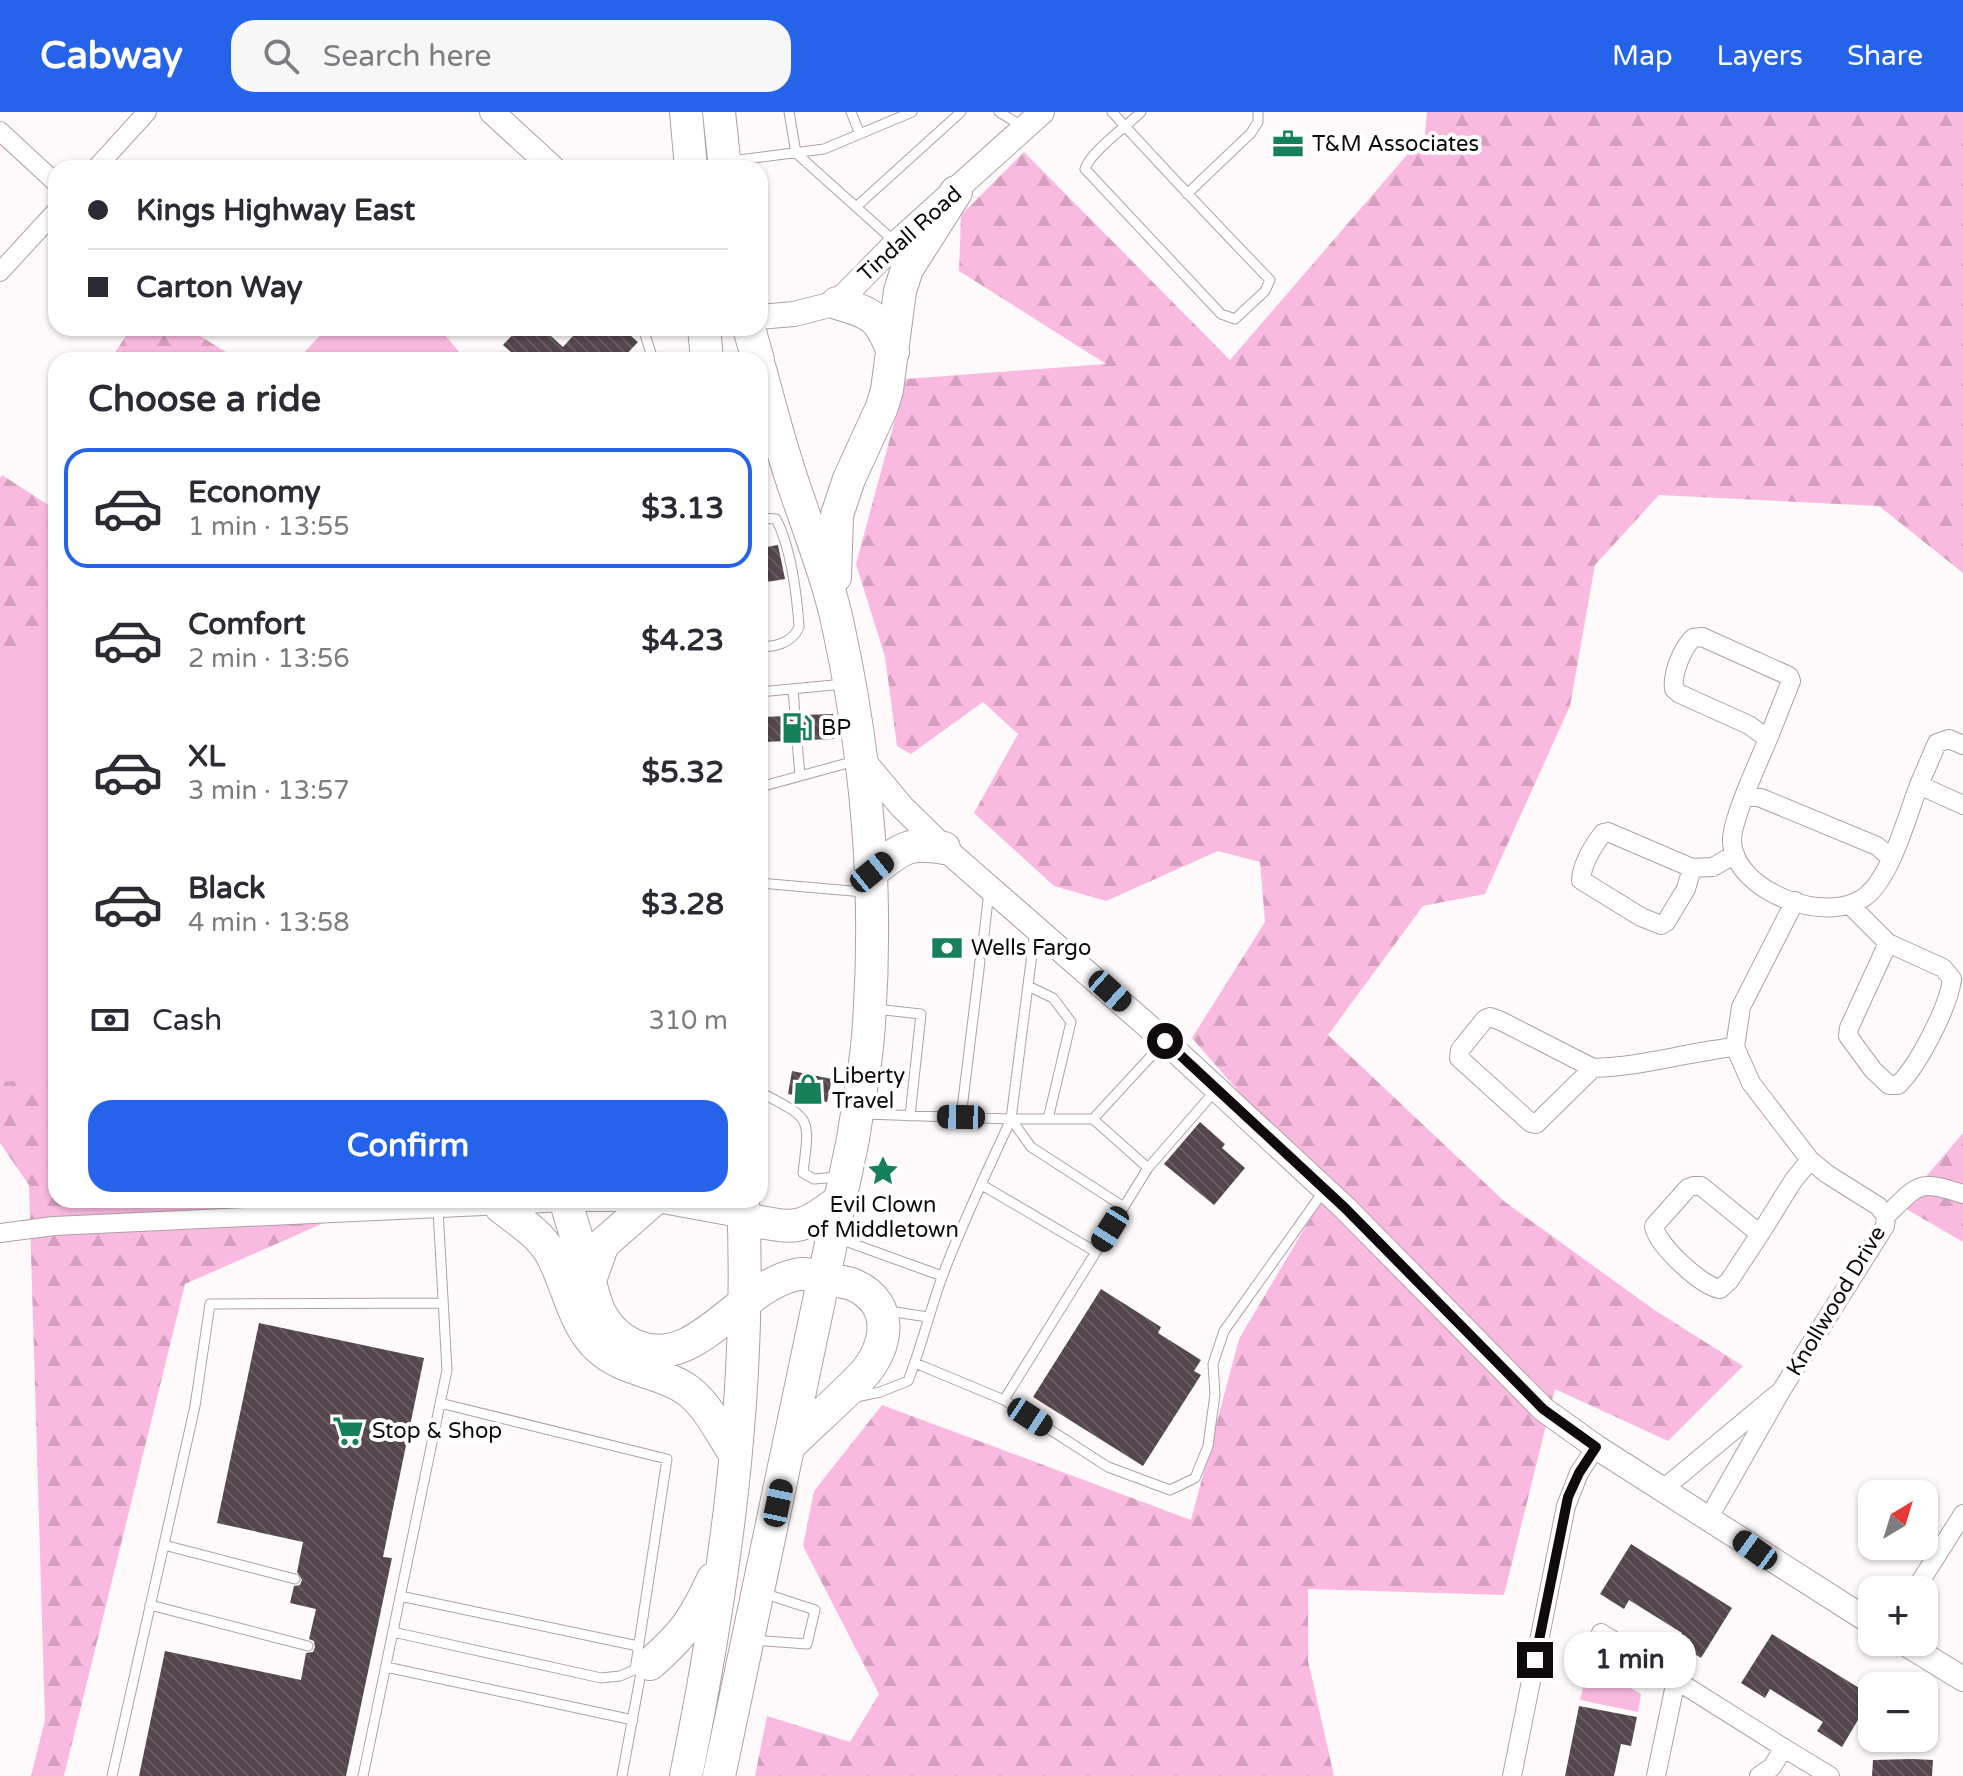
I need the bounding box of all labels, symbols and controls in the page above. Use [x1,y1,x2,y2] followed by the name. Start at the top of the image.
[231,20,791,92] search box
[40,33,183,79] text: Cabway
[259,34,303,78] icon: search
[323,38,491,75] text: Search here
[1612,39,1673,73] text: Map
[1717,39,1803,73] text: Layers
[1847,39,1923,73] text: Share
[1271,127,1305,161] office icon: T&M Associates
[1312,131,1479,157] place label: T&M Associates
[853,181,967,287] street label: Tindall Road
[136,192,415,229] text: Kings Highway East
[136,269,303,306] text: Carton Way
[88,378,321,421] text: Choose a ride
[92,472,164,544] icon: car
[188,474,321,511] text: Economy
[641,490,724,527] text: $3.13
[188,511,350,542] text: 1 min · 13:55
[92,604,164,676] icon: car
[188,606,306,643] text: Comfort
[641,622,724,659] text: $4.23
[188,643,350,674] text: 2 min · 13:56
[780,711,814,745] fuel station icon: BP
[821,715,851,741] place label: BP
[92,736,164,808] icon: car
[188,738,225,775] text: XL
[642,754,724,791] text: $5.32
[188,775,350,806] text: 3 min · 13:57
[846,848,898,896] car
[92,868,164,940] icon: car
[188,870,265,907] text: Black
[641,886,724,923] text: $3.28
[188,907,350,938] text: 4 min · 13:58
[930,931,964,965] bank icon: Wells Fargo
[971,935,1091,961] place label: Wells Fargo
[1084,966,1136,1016] car
[88,998,132,1042] icon: cash
[152,1002,222,1039] text: Cash
[648,1005,728,1036] text: 310 m
[1147,1023,1183,1059] route start
[832,1063,905,1114] place label: Liberty Travel
[791,1072,825,1106] shop icon: Liberty Travel
[88,1100,728,1192] button: Confirm
[937,1105,985,1129] car
[866,1154,900,1188] place icon: Evil Clown of Middletown
[807,1192,959,1243] place label: Evil Clown of Middletown
[1087,1202,1133,1256] car
[1781,1221,1891,1381] street label: Knollwood Drive
[1003,1394,1057,1440] car
[331,1414,365,1448] supermarket icon: Stop & Shop
[372,1418,502,1444] place label: Stop & Shop
[761,1477,795,1529] car
[1858,1480,1938,1560] north arrow
[1858,1480,1938,1752] map controls
[1729,1526,1781,1574] car
[1858,1576,1938,1656] button: +
[1563,1632,1695,1688] callout: 1 min
[1517,1642,1553,1678] route end
[1595,1644,1665,1675] text: 1 min
[1858,1672,1938,1752] button: −

